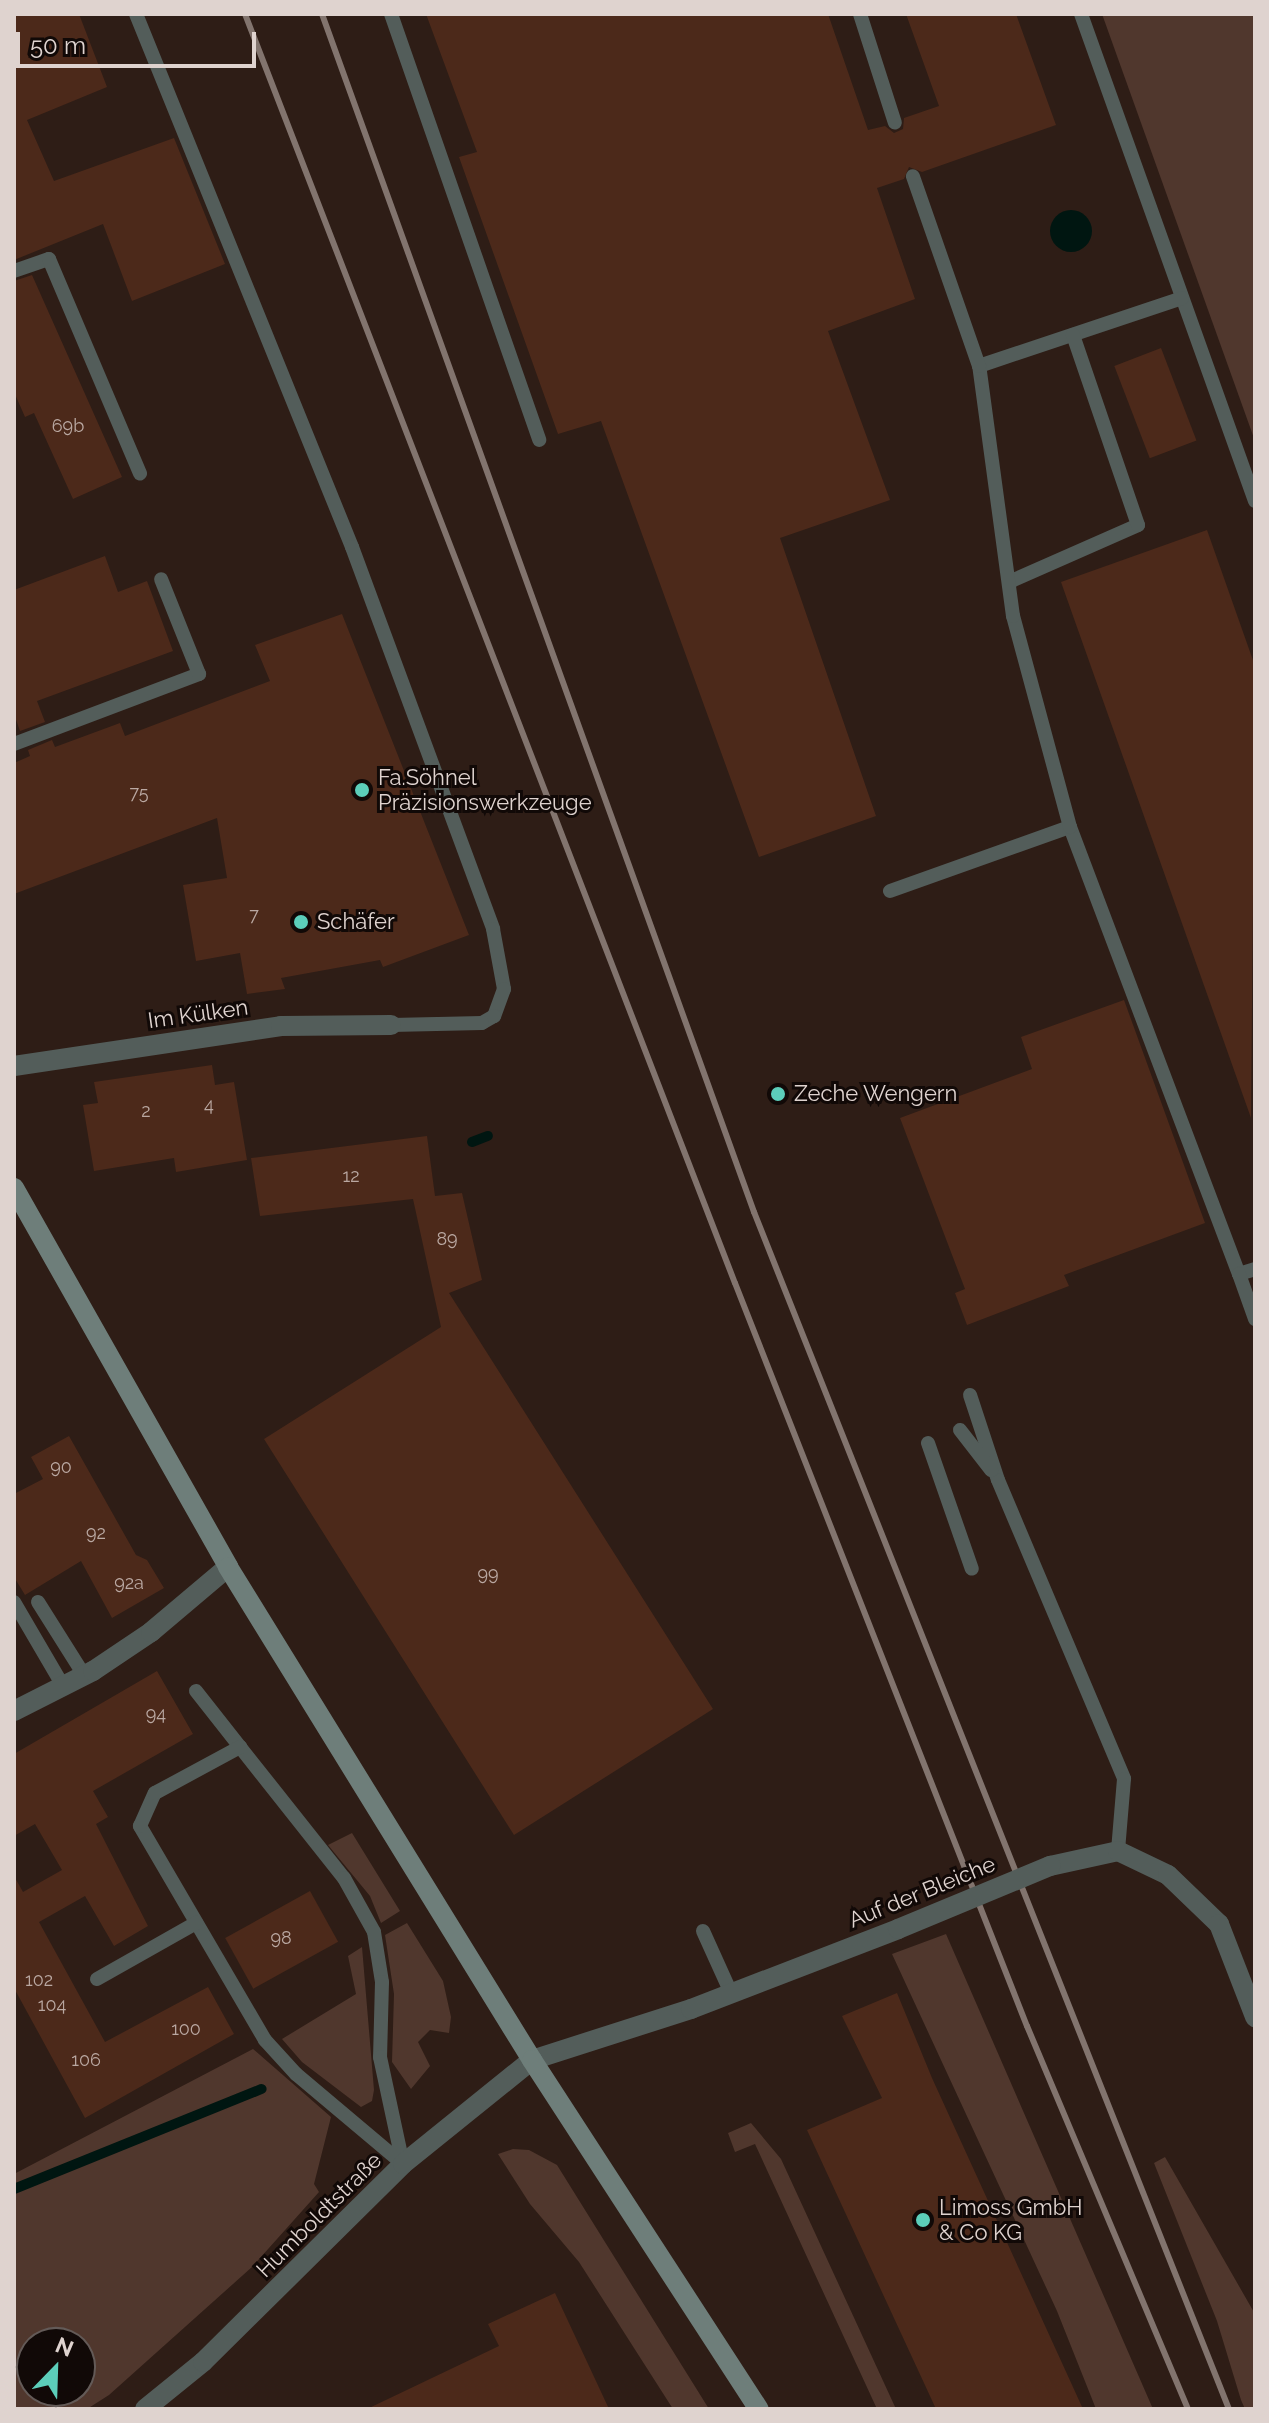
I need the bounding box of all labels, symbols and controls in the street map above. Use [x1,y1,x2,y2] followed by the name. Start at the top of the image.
[20,16,260,66] scale bar
[30,31,86,60] text: 50 m
[52,415,84,437] house number: 69b
[378,764,592,816] place label: Fa.Söhnel Präzisionswerkzeuge
[353,781,371,799] marker: Fa.Söhnel Präzisionswerkzeuge
[129,782,149,804] house number: 75
[249,904,259,926] house number: 7
[317,909,395,935] place label: Schäfer
[292,913,310,931] marker: Schäfer
[146,994,250,1034] street label: Im Külken
[794,1081,958,1107] place label: Zeche Wengern
[769,1085,787,1103] marker: Zeche Wengern
[204,1094,214,1116] house number: 4
[141,1100,151,1122] house number: 2
[342,1165,360,1187] house number: 12
[436,1228,458,1250] house number: 89
[50,1456,72,1478] house number: 90
[86,1522,106,1544] house number: 92
[477,1563,499,1585] house number: 99
[114,1572,144,1594] house number: 92a
[146,1703,166,1725] house number: 94
[844,1850,1000,1934] street label: Auf der Bleiche
[270,1927,292,1949] house number: 98
[25,1969,53,1991] house number: 102
[38,1994,66,2016] house number: 104
[171,2018,201,2040] house number: 100
[71,2049,101,2071] house number: 106
[251,2147,387,2283] street label: Humboldtstraße
[939,2194,1082,2246] place label: Limoss GmbH & Co KG
[914,2211,932,2229] marker: Limoss GmbH & Co KG
[16,2327,96,2407] north arrow
[52,2331,77,2362] text: N

